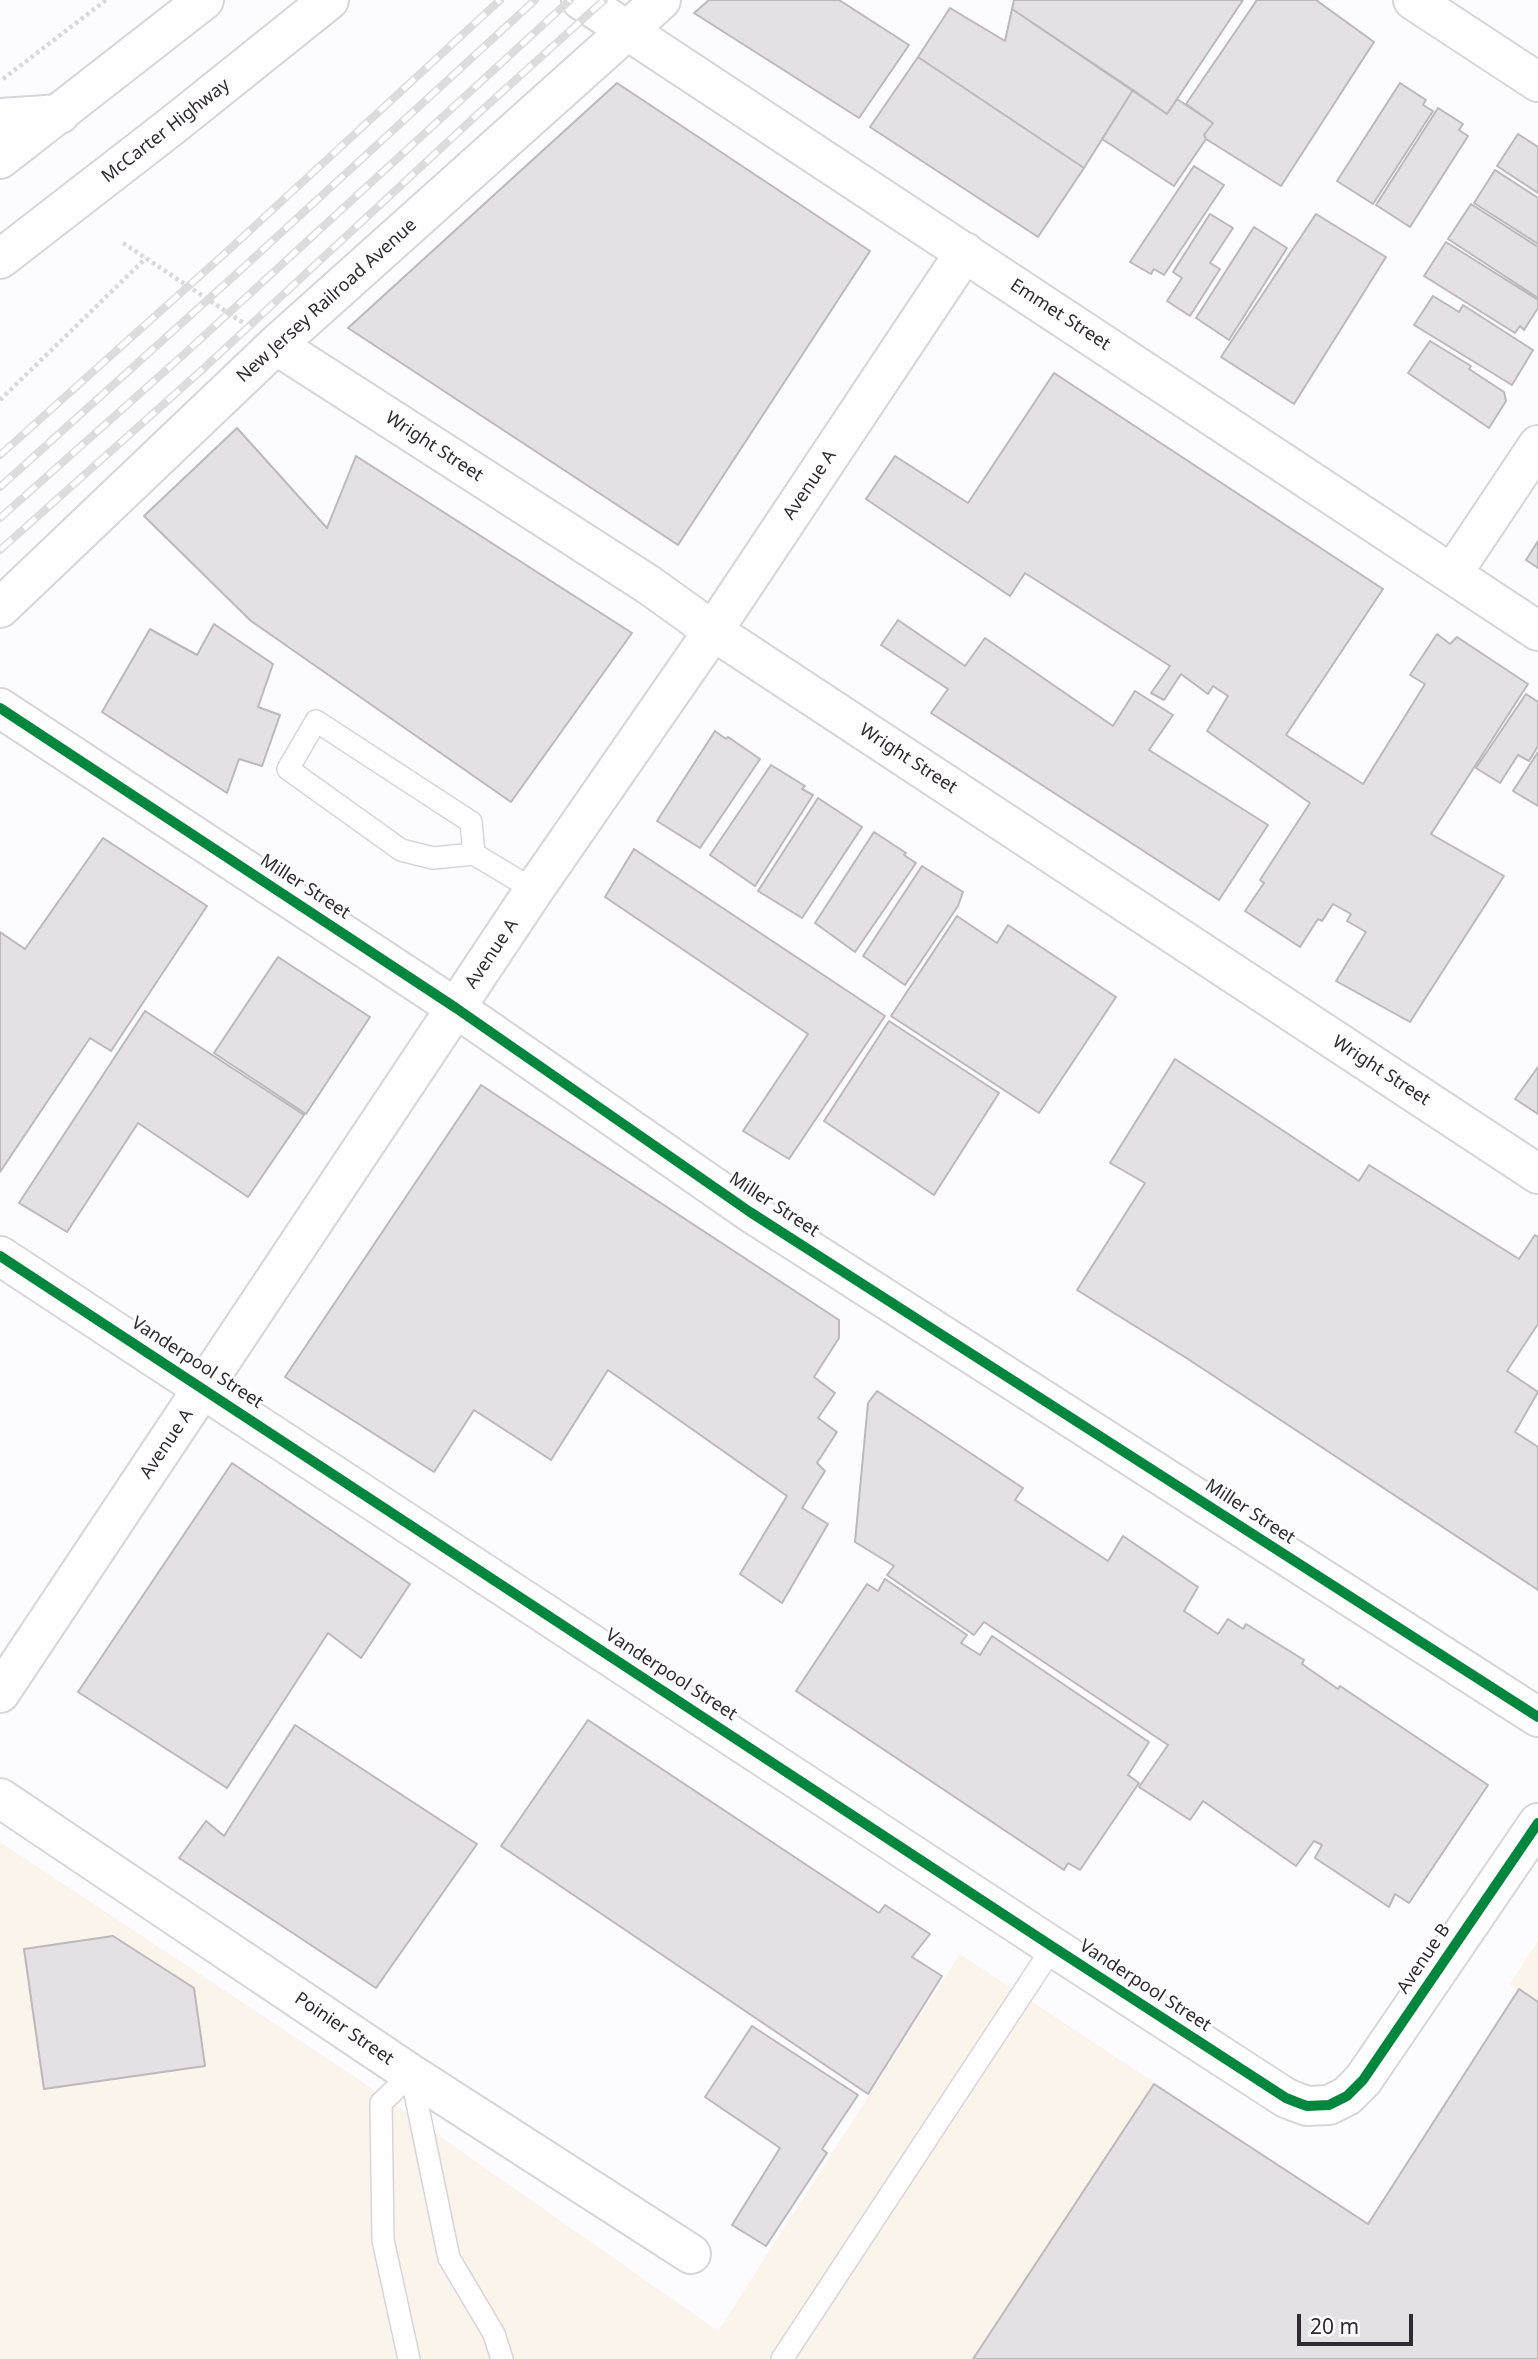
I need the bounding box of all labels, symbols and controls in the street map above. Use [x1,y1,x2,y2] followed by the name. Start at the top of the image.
[98,74,234,188] street label: McCarter Highway
[233,214,421,388] street label: New Jersey Railroad Avenue
[1006,275,1114,355] street label: Emmet Street
[381,407,487,487] street label: Wright Street
[779,446,841,524] street label: Avenue A
[855,719,961,799] street label: Wright Street
[256,850,354,924] street label: Miller Street
[461,915,523,993] street label: Avenue A
[1328,1031,1434,1111] street label: Wright Street
[725,1168,823,1242] street label: Miller Street
[127,1312,267,1414] street label: Vanderpool Street
[136,1405,198,1483] street label: Avenue A
[1201,1475,1299,1549] street label: Miller Street
[601,1624,741,1726] street label: Vanderpool Street
[1393,1920,1455,1998] street label: Avenue B
[1075,1935,1215,2037] street label: Vanderpool Street
[290,1988,398,2070] street label: Poinier Street
[1300,2300,1416,2344] scale bar
[1310,2312,1359,2340] text: 20 m

